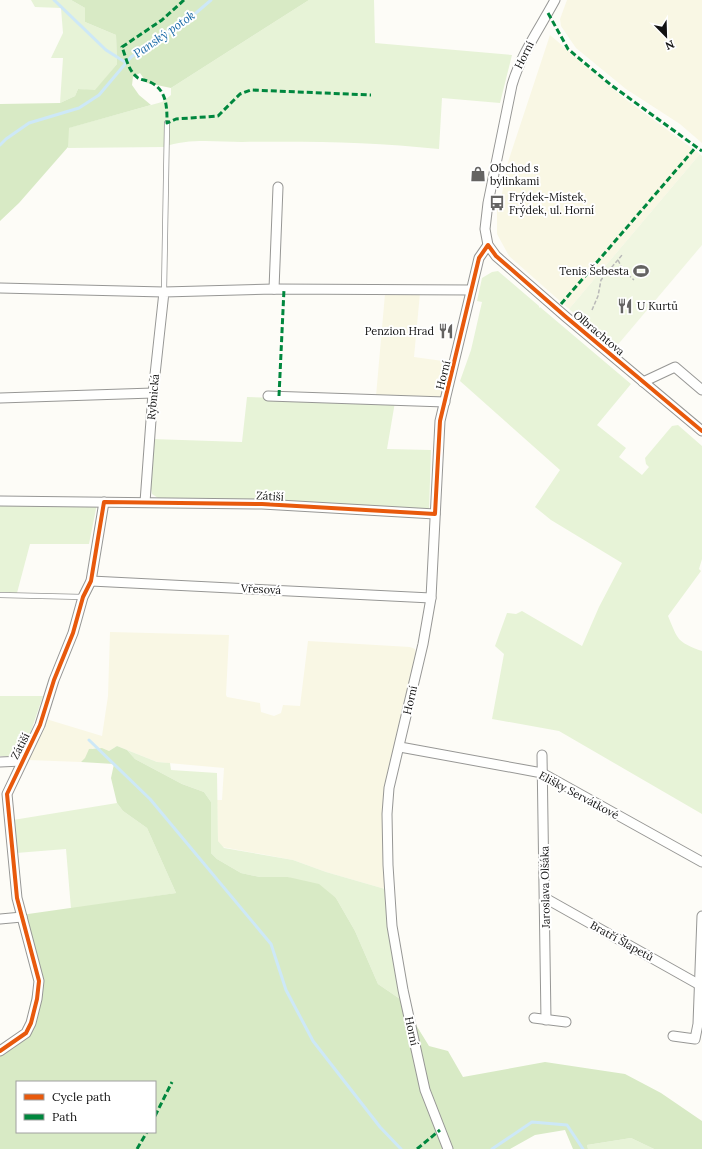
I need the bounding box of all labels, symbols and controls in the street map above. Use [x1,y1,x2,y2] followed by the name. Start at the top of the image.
[130,7,198,61] water label: Panský potok
[646,16,686,56] north arrow
[663,37,677,54] text: N
[511,39,537,71] street label: Horní
[490,161,539,188] place label: Obchod s bylinkami
[469,165,487,183] shop icon: Obchod s bylinkami
[509,190,594,217] place label: Frýdek-Místek, Frýdek, ul. Horní
[488,194,506,212] bus stop icon: Frýdek-Místek, Frýdek, ul. Horní
[632,262,650,280] sports icon: Tenis Šebesta
[559,264,629,278] place label: Tenis Šebesta
[616,297,634,315] restaurant icon: U Kurtů
[637,299,678,313] place label: U Kurtů
[571,308,628,359] street label: Olbrachtova
[437,322,455,340] restaurant icon: Penzion Hrad
[365,324,434,338] place label: Penzion Hrad
[433,359,453,391] street label: Horní
[144,373,162,421] street label: Rybnická
[256,488,284,504] street label: Zátiší
[240,581,282,597] street label: Vřesová
[400,684,420,716] street label: Horní
[7,730,33,762] street label: Zátiší
[537,768,621,822] street label: Elišky Servátkové
[537,845,553,929] street label: Jaroslava Olšáka
[588,918,656,964] street label: Bratří Šlapetů
[402,1015,422,1047] street label: Horní
[16,1081,156,1133] legend
[52,1089,111,1104] text: Cycle path
[52,1109,77,1124] text: Path

